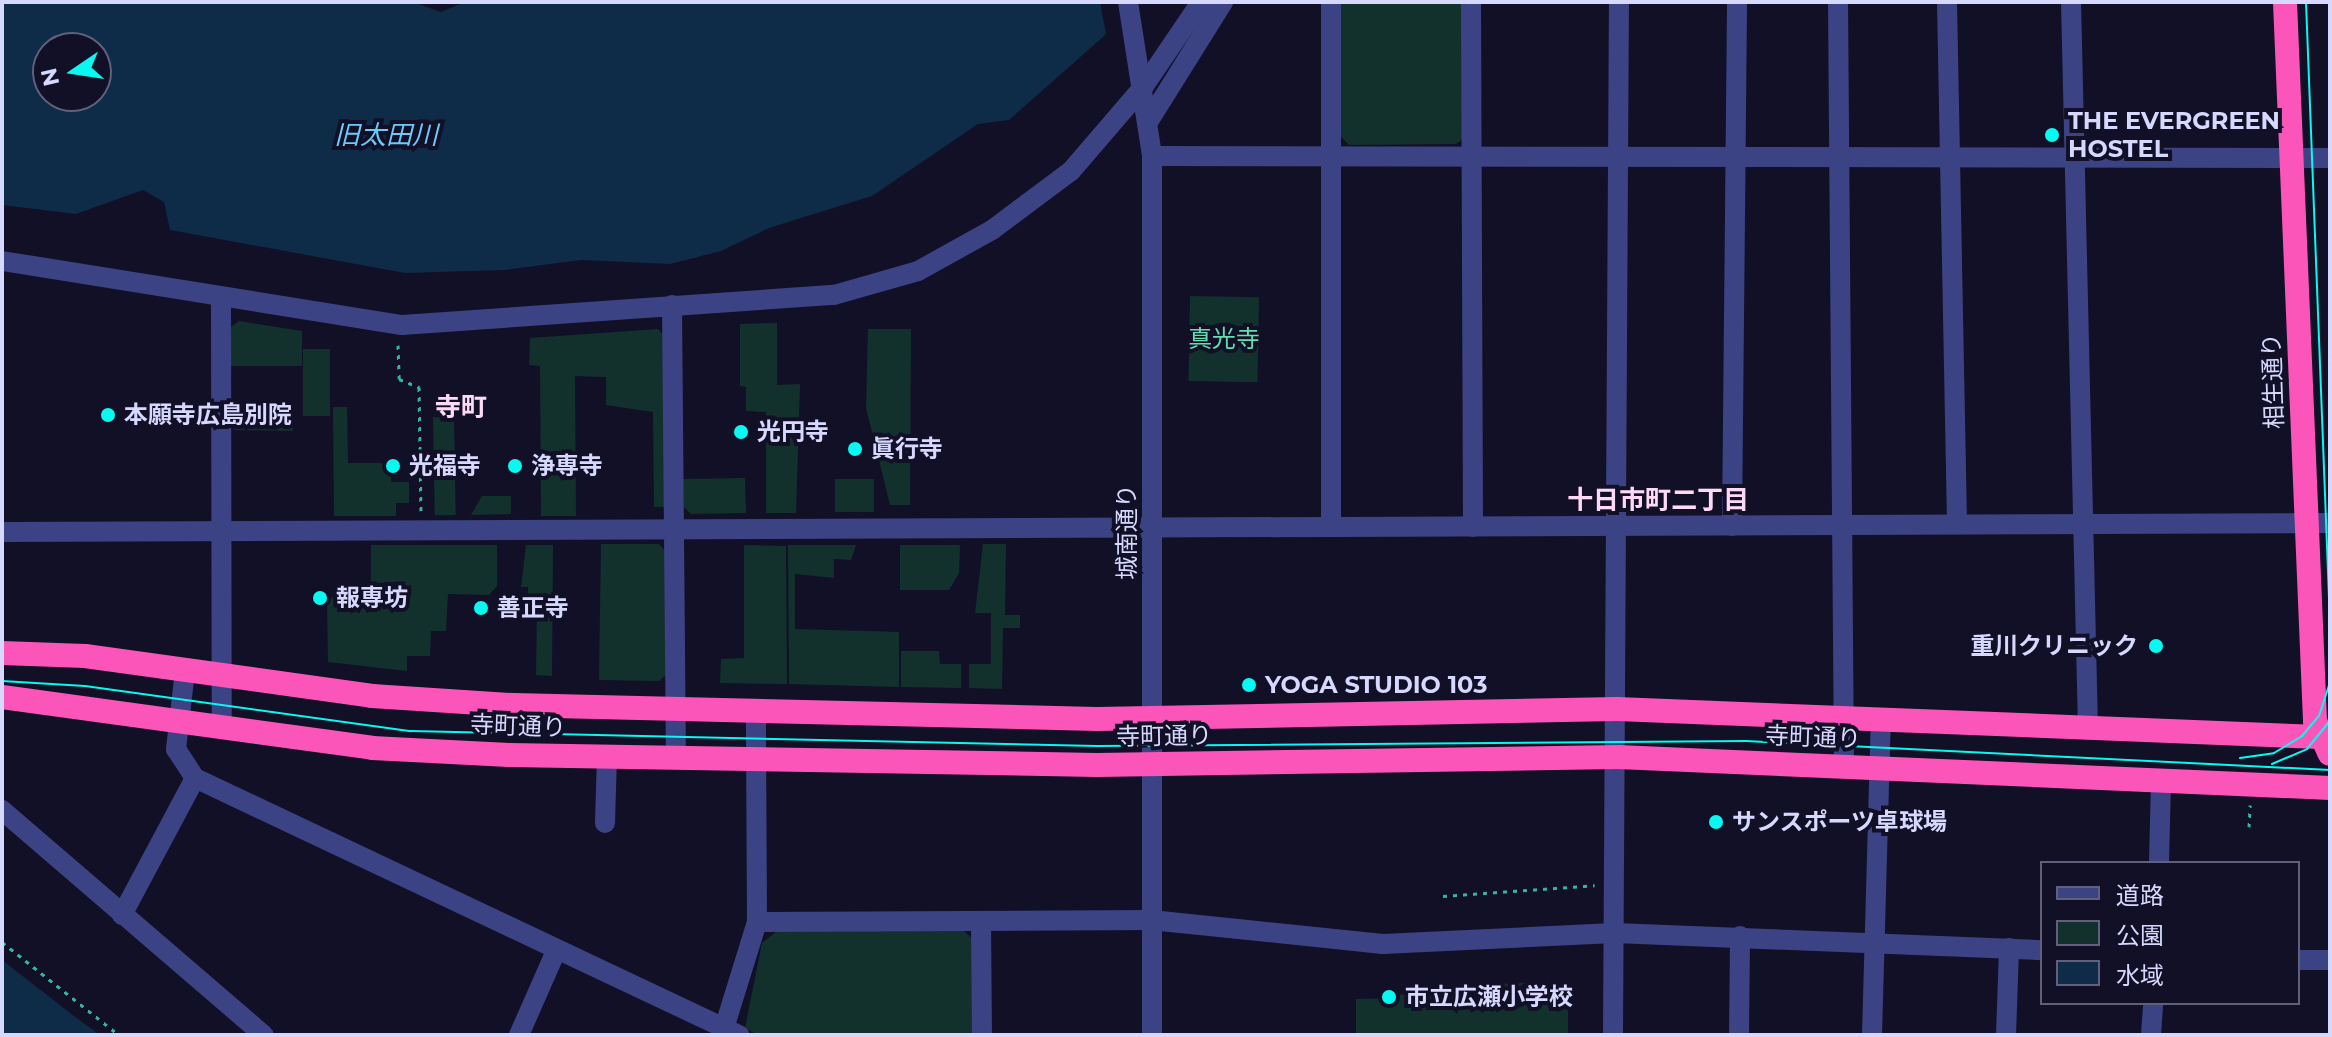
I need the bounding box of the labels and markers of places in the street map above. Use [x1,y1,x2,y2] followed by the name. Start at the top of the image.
[2068,107,2280,163] place label: THE EVERGREEN HOSTEL
[2043,126,2061,144] marker: THE EVERGREEN HOSTEL
[124,401,292,429] place label: 本願寺広島別院
[99,406,117,424] marker: 本願寺広島別院
[757,418,829,446] place label: 光円寺
[732,423,750,441] marker: 光円寺
[871,435,943,463] place label: 眞行寺
[846,440,864,458] marker: 眞行寺
[409,452,481,480] place label: 光福寺
[531,452,603,480] place label: 浄専寺
[384,457,402,475] marker: 光福寺
[506,457,524,475] marker: 浄専寺
[336,584,408,612] place label: 報専坊
[311,589,329,607] marker: 報専坊
[497,594,569,622] place label: 善正寺
[472,599,490,617] marker: 善正寺
[1970,632,2138,660] place label: 重川クリニック
[2145,635,2167,657] marker: 重川クリニック
[1265,671,1487,699] place label: YOGA STUDIO 103
[1240,676,1258,694] marker: YOGA STUDIO 103
[1732,808,1948,836] place label: サンスポーツ卓球場
[1707,813,1725,831] marker: サンスポーツ卓球場
[1405,983,1573,1011] place label: 市立広瀬小学校
[1380,988,1398,1006] marker: 市立広瀬小学校

